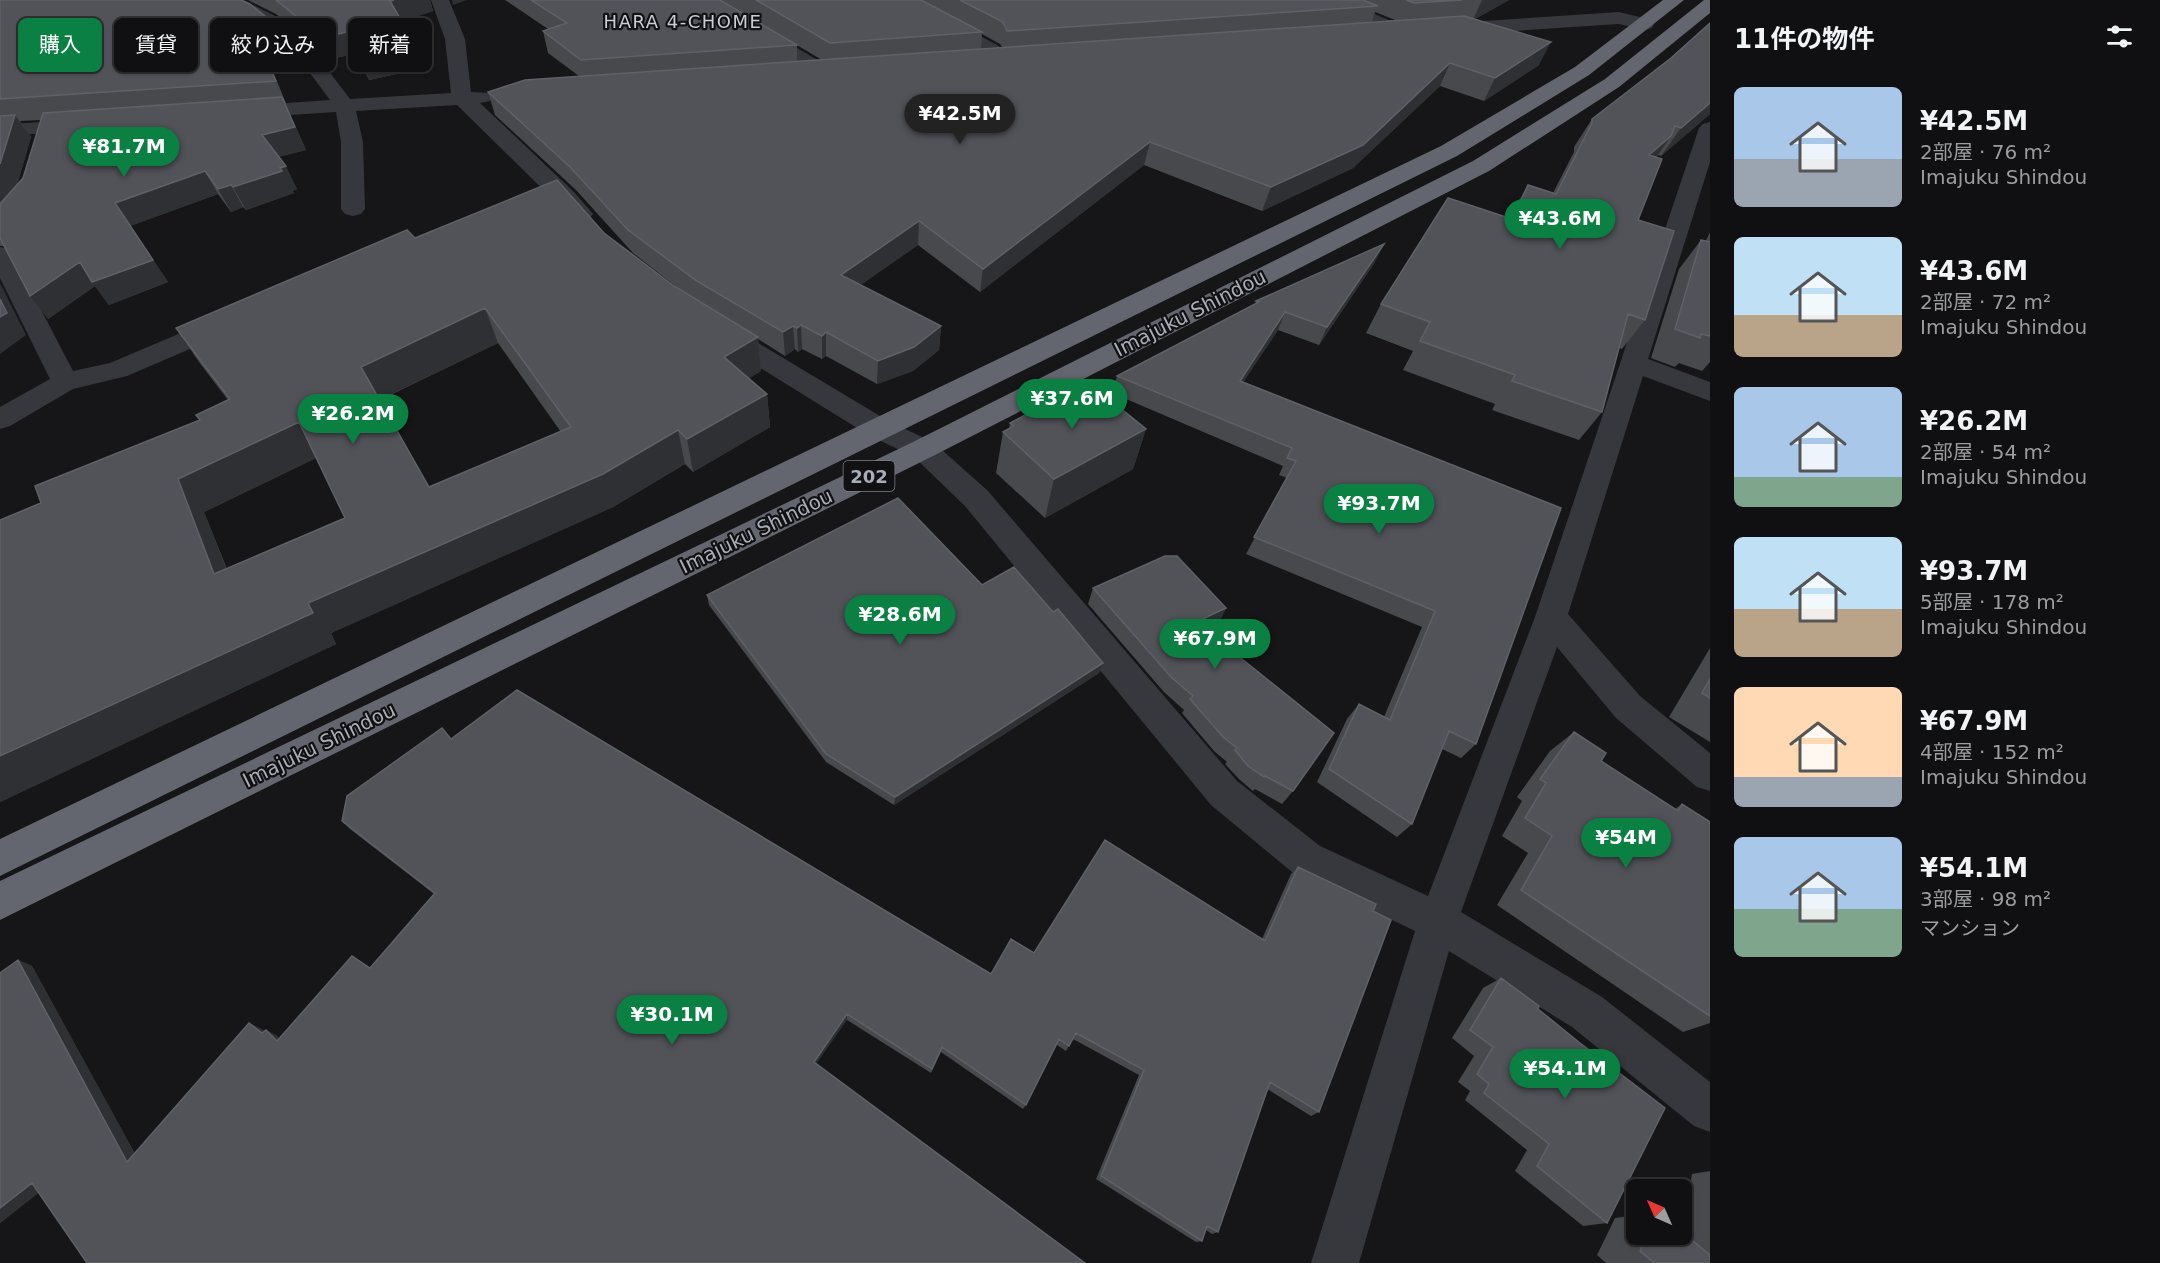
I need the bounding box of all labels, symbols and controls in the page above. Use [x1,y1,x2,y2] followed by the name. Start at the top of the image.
[604,11,762,32] district label: HARA 4-CHOME
[18,18,102,72] chip: 購入
[114,18,198,72] chip: 賃貸
[210,18,336,72] chip: 絞り込み
[348,18,432,72] chip: 新着
[2103,20,2136,53] icon: filters
[1734,24,1874,54] text: 11件の物件
[911,94,1009,145] pin: ¥42.5M
[918,101,1002,125] text: ¥42.5M
[1920,106,2028,136] text: ¥42.5M
[1782,111,1854,183] icon: home
[75,127,173,178] pin: ¥81.7M
[82,134,166,158] text: ¥81.7M
[1920,140,2051,164] text: 2部屋 · 76 m²
[1920,165,2087,189] text: Imajuku Shindou
[1511,199,1609,250] pin: ¥43.6M
[1518,206,1602,230] text: ¥43.6M
[1920,256,2028,286] text: ¥43.6M
[1782,261,1854,333] icon: home
[1110,264,1270,362] street label: Imajuku Shindou
[1920,290,2051,314] text: 2部屋 · 72 m²
[1920,315,2087,339] text: Imajuku Shindou
[1023,379,1121,430] pin: ¥37.6M
[1030,386,1114,410] text: ¥37.6M
[304,394,402,445] pin: ¥26.2M
[311,401,395,425] text: ¥26.2M
[1920,406,2028,436] text: ¥26.2M
[1782,411,1854,483] icon: home
[1920,440,2051,464] text: 2部屋 · 54 m²
[844,461,894,491] road number: 202
[1920,465,2087,489] text: Imajuku Shindou
[676,484,836,578] street label: Imajuku Shindou
[1330,484,1428,535] pin: ¥93.7M
[1337,491,1421,515] text: ¥93.7M
[1920,556,2028,586] text: ¥93.7M
[1782,561,1854,633] icon: home
[1920,590,2064,614] text: 5部屋 · 178 m²
[851,595,949,646] pin: ¥28.6M
[858,602,942,626] text: ¥28.6M
[1920,615,2087,639] text: Imajuku Shindou
[1166,619,1264,670] pin: ¥67.9M
[1173,626,1257,650] text: ¥67.9M
[239,698,399,792] street label: Imajuku Shindou
[1920,706,2028,736] text: ¥67.9M
[1782,711,1854,783] icon: home
[1920,740,2064,764] text: 4部屋 · 152 m²
[1920,765,2087,789] text: Imajuku Shindou
[1590,818,1662,869] pin: ¥54M
[1595,825,1657,849] text: ¥54M
[1920,853,2028,883] text: ¥54.1M
[1782,861,1854,933] icon: home
[1920,887,2051,911] text: 3部屋 · 98 m²
[1920,916,2020,940] text: マンション
[623,995,721,1046] pin: ¥30.1M
[630,1002,714,1026] text: ¥30.1M
[1516,1049,1614,1100] pin: ¥54.1M
[1523,1056,1607,1080] text: ¥54.1M
[1626,1179,1692,1245] north arrow
[1626,1179,1692,1245] map controls

